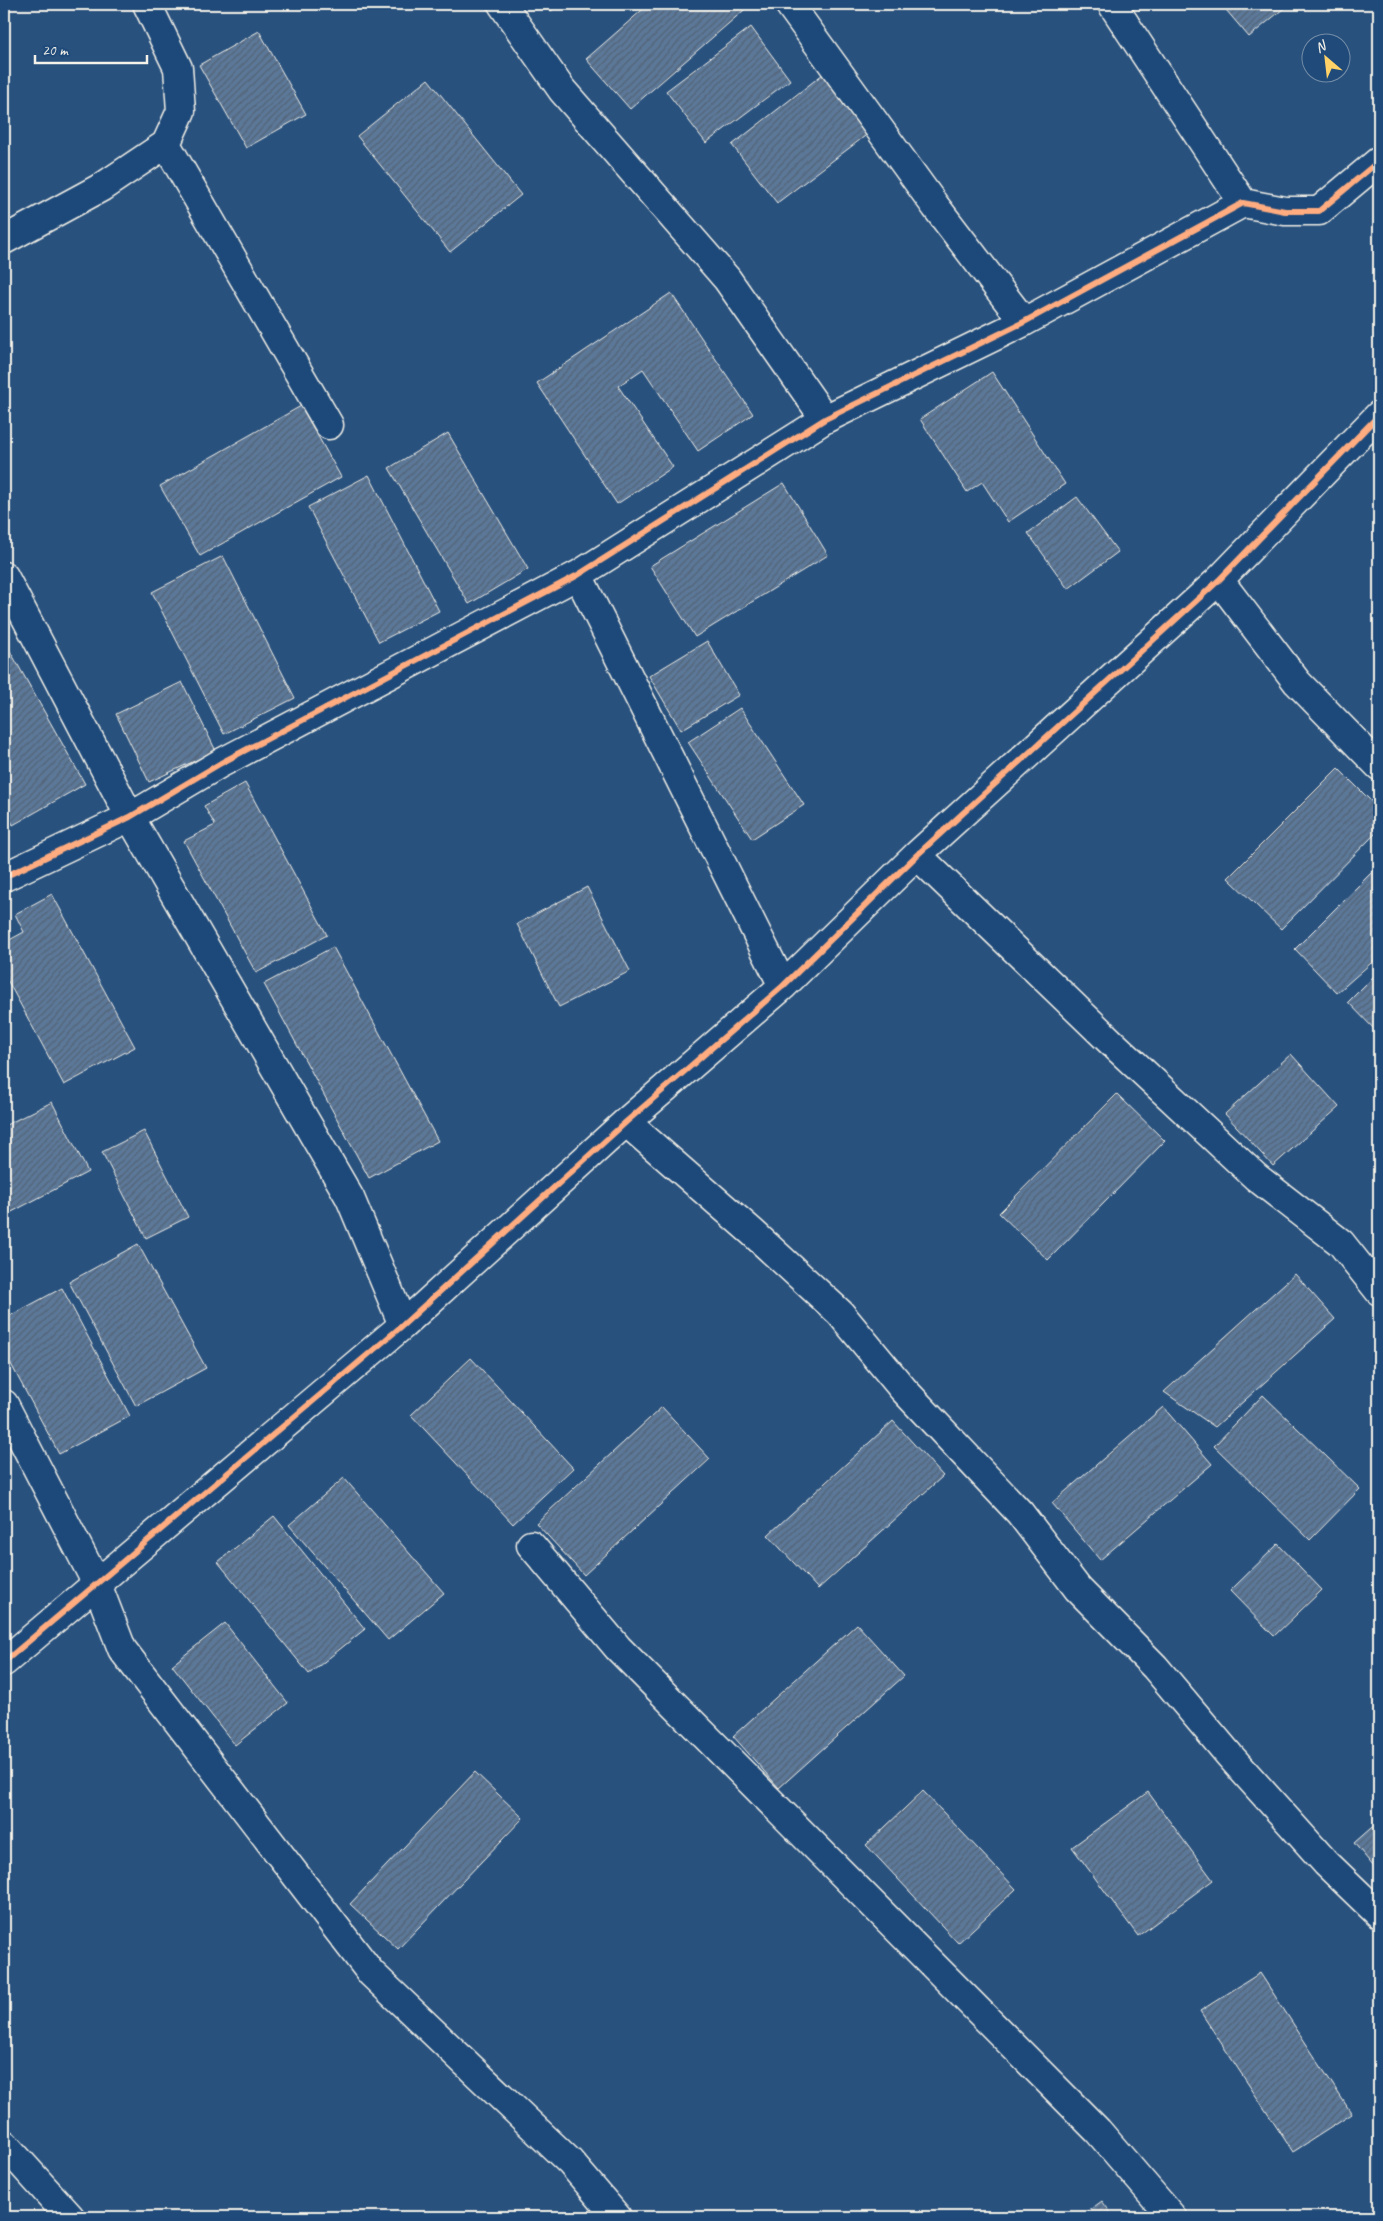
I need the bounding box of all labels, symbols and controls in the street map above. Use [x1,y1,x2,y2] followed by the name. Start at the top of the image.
[35,32,148,64] scale bar
[1300,32,1350,82] north arrow
[1312,36,1330,57] text: N
[42,41,69,60] text: 20 m

